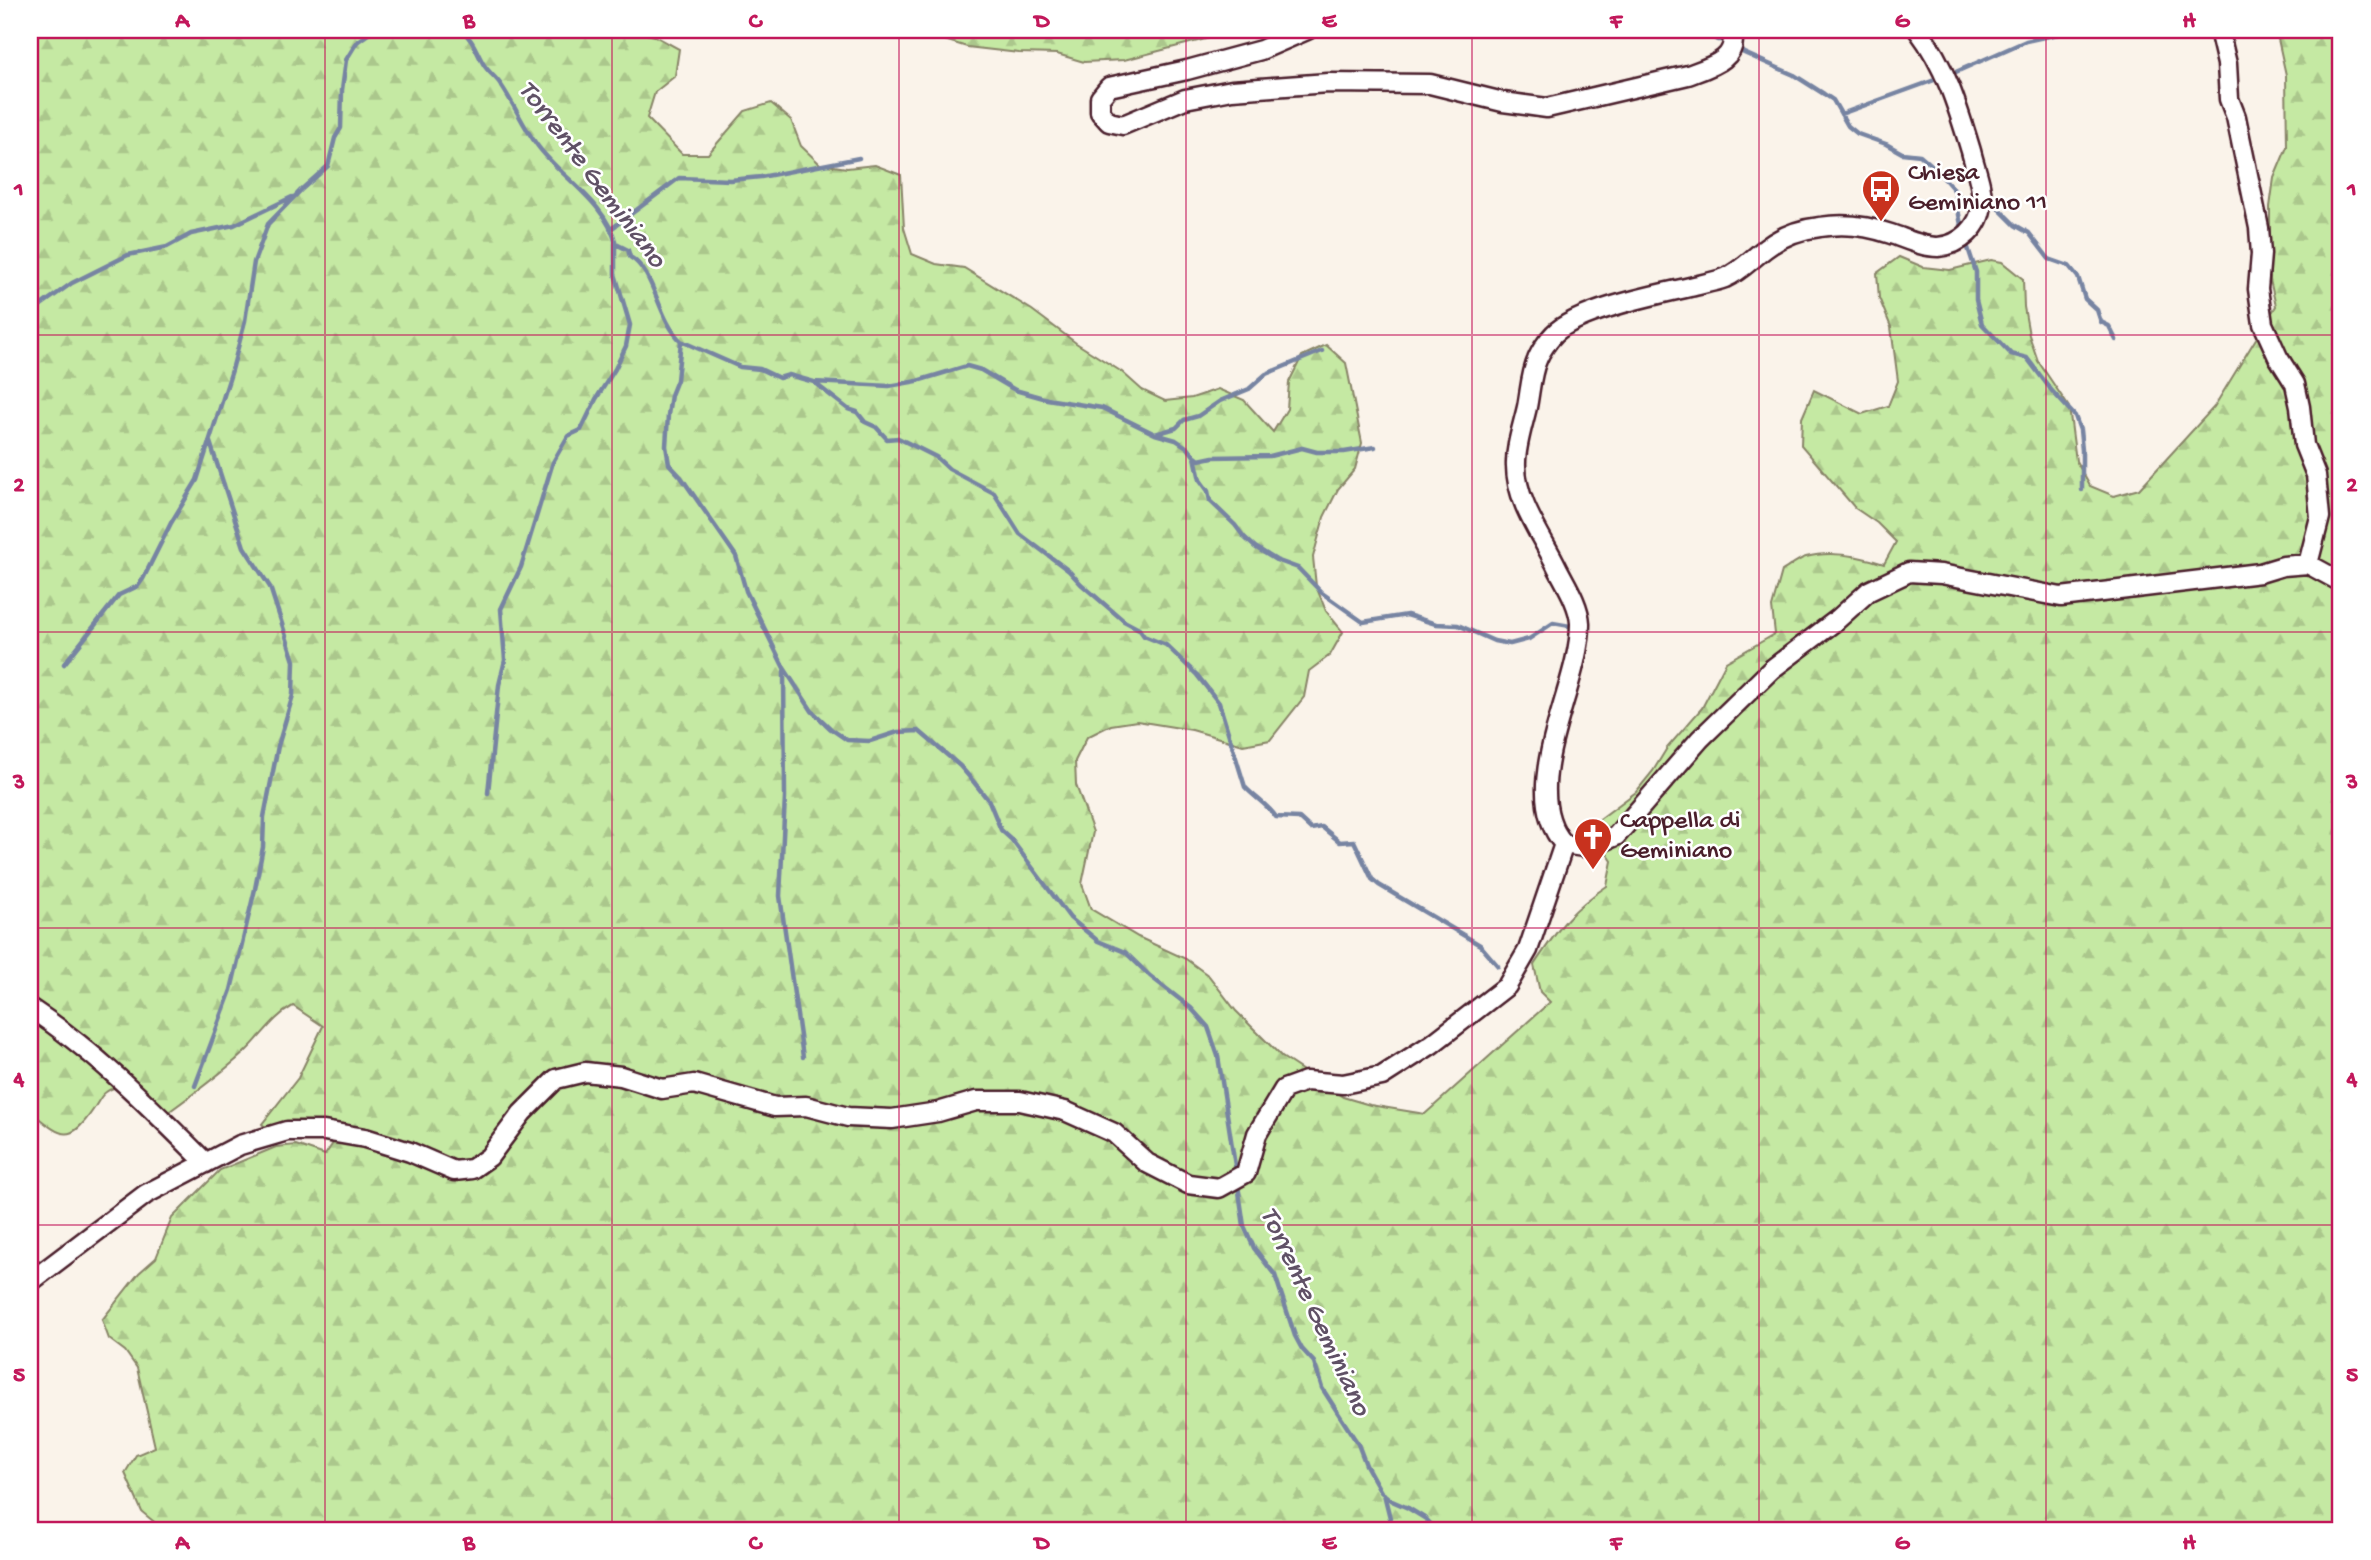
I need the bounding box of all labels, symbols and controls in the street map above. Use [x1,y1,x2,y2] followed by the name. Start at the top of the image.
[174,9,190,36] text: A
[462,9,476,36] text: B
[749,9,764,36] text: C
[1033,9,1051,36] text: D
[1322,9,1338,36] text: E
[1609,9,1624,36] text: F
[1895,9,1911,36] text: G
[2182,9,2196,36] text: H
[510,75,673,276] water label: Torrente Geminiano
[1908,159,2047,220] place label: Chiesa Geminiano 11
[1860,168,1902,223] bus stop icon: Chiesa Geminiano 11
[13,177,24,204] text: 1
[2346,177,2357,204] text: 1
[13,473,25,500] text: 2
[2346,473,2358,500] text: 2
[12,770,25,797] text: 3
[2345,770,2358,797] text: 3
[1620,807,1740,868] place label: Cappella di Geminiano
[1572,816,1614,871] church icon: Cappella di Geminiano
[13,1067,25,1094] text: 4
[2346,1067,2358,1094] text: 4
[1251,1203,1377,1423] water label: Torrente Geminiano
[13,1363,25,1390] text: 5
[2346,1363,2358,1390] text: 5
[174,1531,190,1558] text: A
[462,1531,476,1558] text: B
[749,1531,764,1558] text: C
[1033,1531,1051,1558] text: D
[1322,1531,1338,1558] text: E
[1609,1531,1624,1558] text: F
[1895,1531,1911,1558] text: G
[2182,1531,2196,1558] text: H

